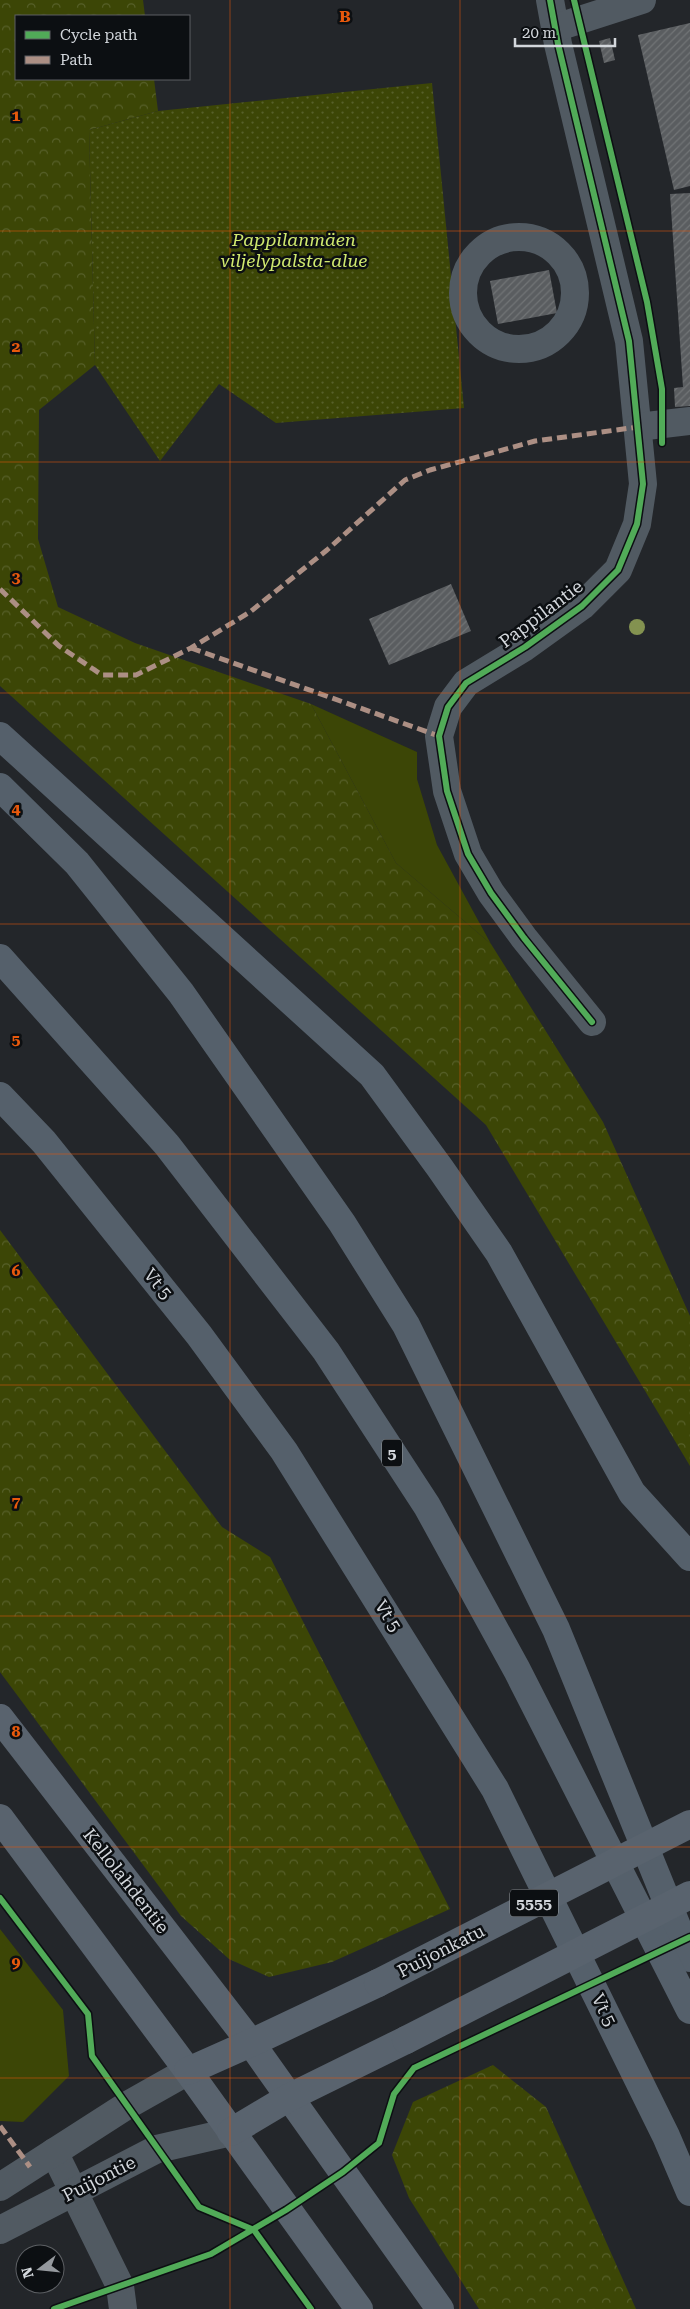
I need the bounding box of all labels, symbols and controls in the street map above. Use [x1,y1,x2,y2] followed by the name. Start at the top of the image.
[339,7,351,26] text: B
[15,15,190,80] legend
[515,15,615,47] scale bar
[522,24,557,42] text: 20 m
[60,26,138,44] text: Cycle path
[60,51,93,69] text: Path
[12,106,21,125] text: 1
[221,229,367,271] park label: Pappilanmäen viljelypalsta-alue
[12,337,21,356] text: 2
[12,568,21,587] text: 3
[495,575,587,652] street label: Pappilantie
[12,799,21,818] text: 4
[12,1030,21,1049] text: 5
[12,1261,21,1280] text: 6
[140,1264,177,1303] street label: Vt 5
[382,1440,402,1466] road number: 5
[12,1492,21,1511] text: 7
[371,1596,406,1636] street label: Vt 5
[12,1722,21,1741] text: 8
[79,1824,174,1937] street label: Kellolahdentie
[510,1890,558,1916] road number: 5555
[394,1920,488,1981] street label: Puijonkatu
[12,1953,21,1972] text: 9
[588,1990,621,2029] street label: Vt 5
[59,2151,139,2206] street label: Puijontie
[15,2244,65,2294] north arrow
[18,2265,37,2280] text: N

